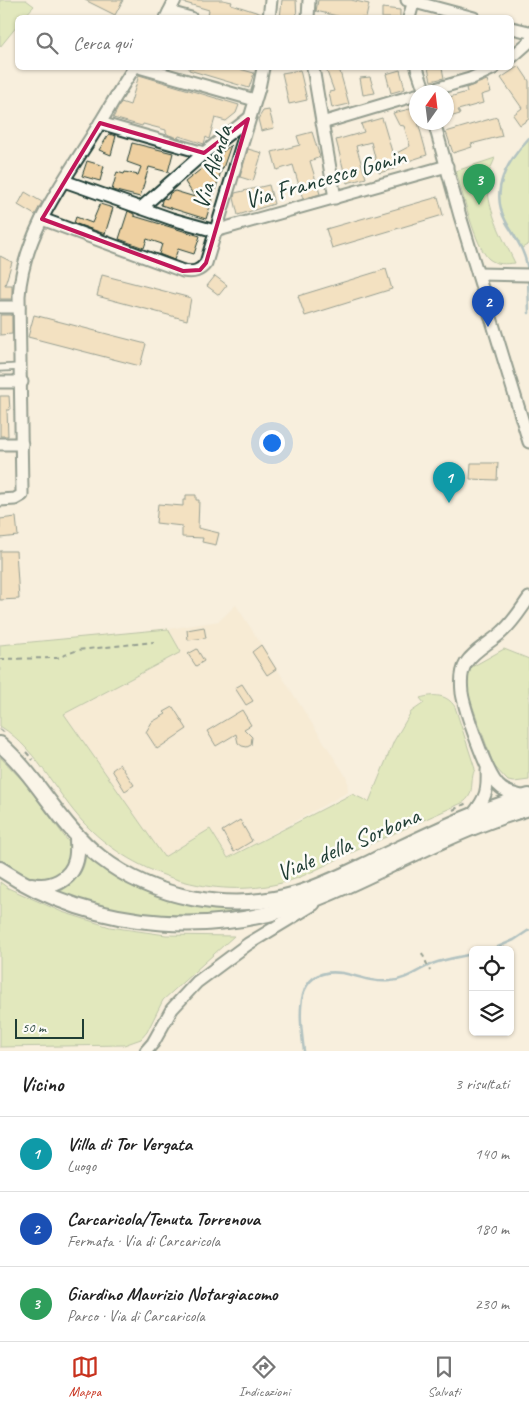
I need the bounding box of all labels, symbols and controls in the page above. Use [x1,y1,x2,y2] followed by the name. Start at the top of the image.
[15,15,514,70] search box
[33,29,61,57] icon: search
[73,31,132,55] text: Cerca qui
[409,85,454,130] north arrow
[185,120,239,213] street label: Via Alenda
[241,140,410,215] street label: Via Francesco Gonin
[463,164,495,205] pin: 3
[472,286,504,327] pin: 2
[259,430,285,456] your location
[433,462,465,503] pin: 1
[272,800,425,888] street label: Viale della Sorbona
[469,946,514,1036] map controls
[469,946,514,991] button: locate
[469,991,514,1036] button: layers
[15,1016,84,1039] scale bar
[22,1019,46,1036] text: 50 m
[20,1071,63,1097] text: Vicino
[455,1074,509,1094] text: 3 risultati
[67,1132,192,1156] text: Villa di Tor Vergata
[32,1144,40,1164] text: 1
[475,1144,509,1164] text: 140 m
[67,1156,96,1176] text: Luogo
[67,1207,260,1231] text: Carcaricola/Tenuta Torrenova
[32,1219,40,1239] text: 2
[475,1219,509,1239] text: 180 m
[67,1231,220,1251] text: Fermata · Via di Carcaricola
[67,1282,278,1306] text: Giardino Maurizio Notargiacomo
[32,1294,40,1314] text: 3
[475,1294,509,1314] text: 230 m
[67,1306,205,1326] text: Parco · Via di Carcaricola
[69,1353,101,1400] tab: Mappa
[239,1353,290,1400] tab: Indicazioni
[428,1353,460,1400] tab: Salvati

